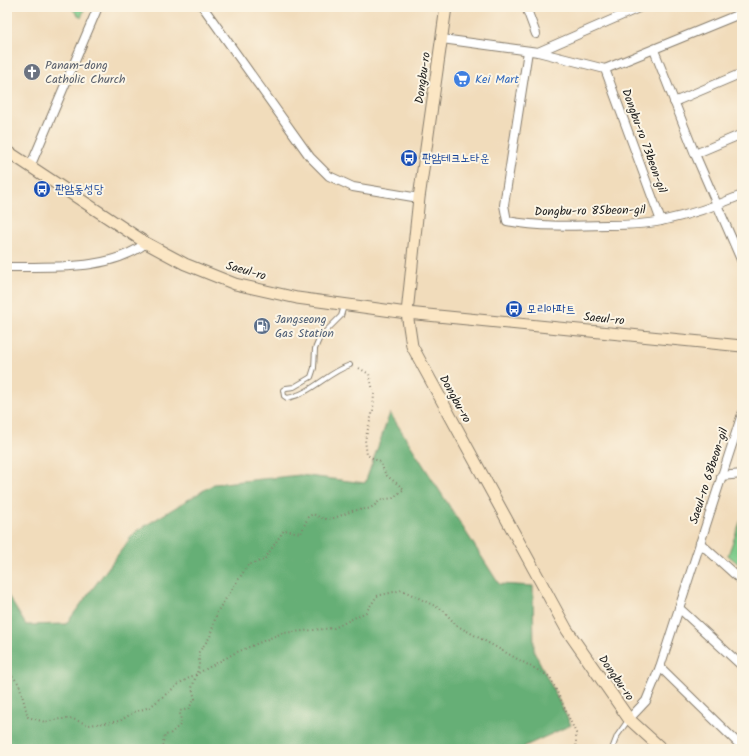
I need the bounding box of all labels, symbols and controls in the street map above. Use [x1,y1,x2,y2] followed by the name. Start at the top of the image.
[410,51,436,105] street label: Dongbu-ro
[45,56,125,89] place label: Panam-dong Catholic Church
[22,62,42,82] church icon: Panam-dong Catholic Church
[452,69,472,89] supermarket icon: Kei Mart
[475,70,519,89] place label: Kei Mart
[616,86,672,196] street label: Dongbu-ro 73beon-gil
[399,148,419,168] bus stop icon: 판암테크노타운
[422,149,490,168] place label: 판암테크노타운
[32,179,52,199] bus stop icon: 판암동성당
[55,180,104,199] place label: 판암동성당
[534,201,646,221] street label: Dongbu-ro 85beon-gil
[224,256,268,286] street label: Saeul-ro
[504,299,524,319] bus stop icon: 모리아파트
[527,300,575,319] place label: 모리아파트
[583,307,625,331] street label: Saeul-ro
[275,310,334,343] place label: Jangseong Gas Station
[252,316,272,336] fuel station icon: Jangseong Gas Station
[434,372,476,426] street label: Dongbu-ro
[684,425,734,527] street label: Saeul-ro 68beon-gil
[593,651,639,705] street label: Dongbu-ro

